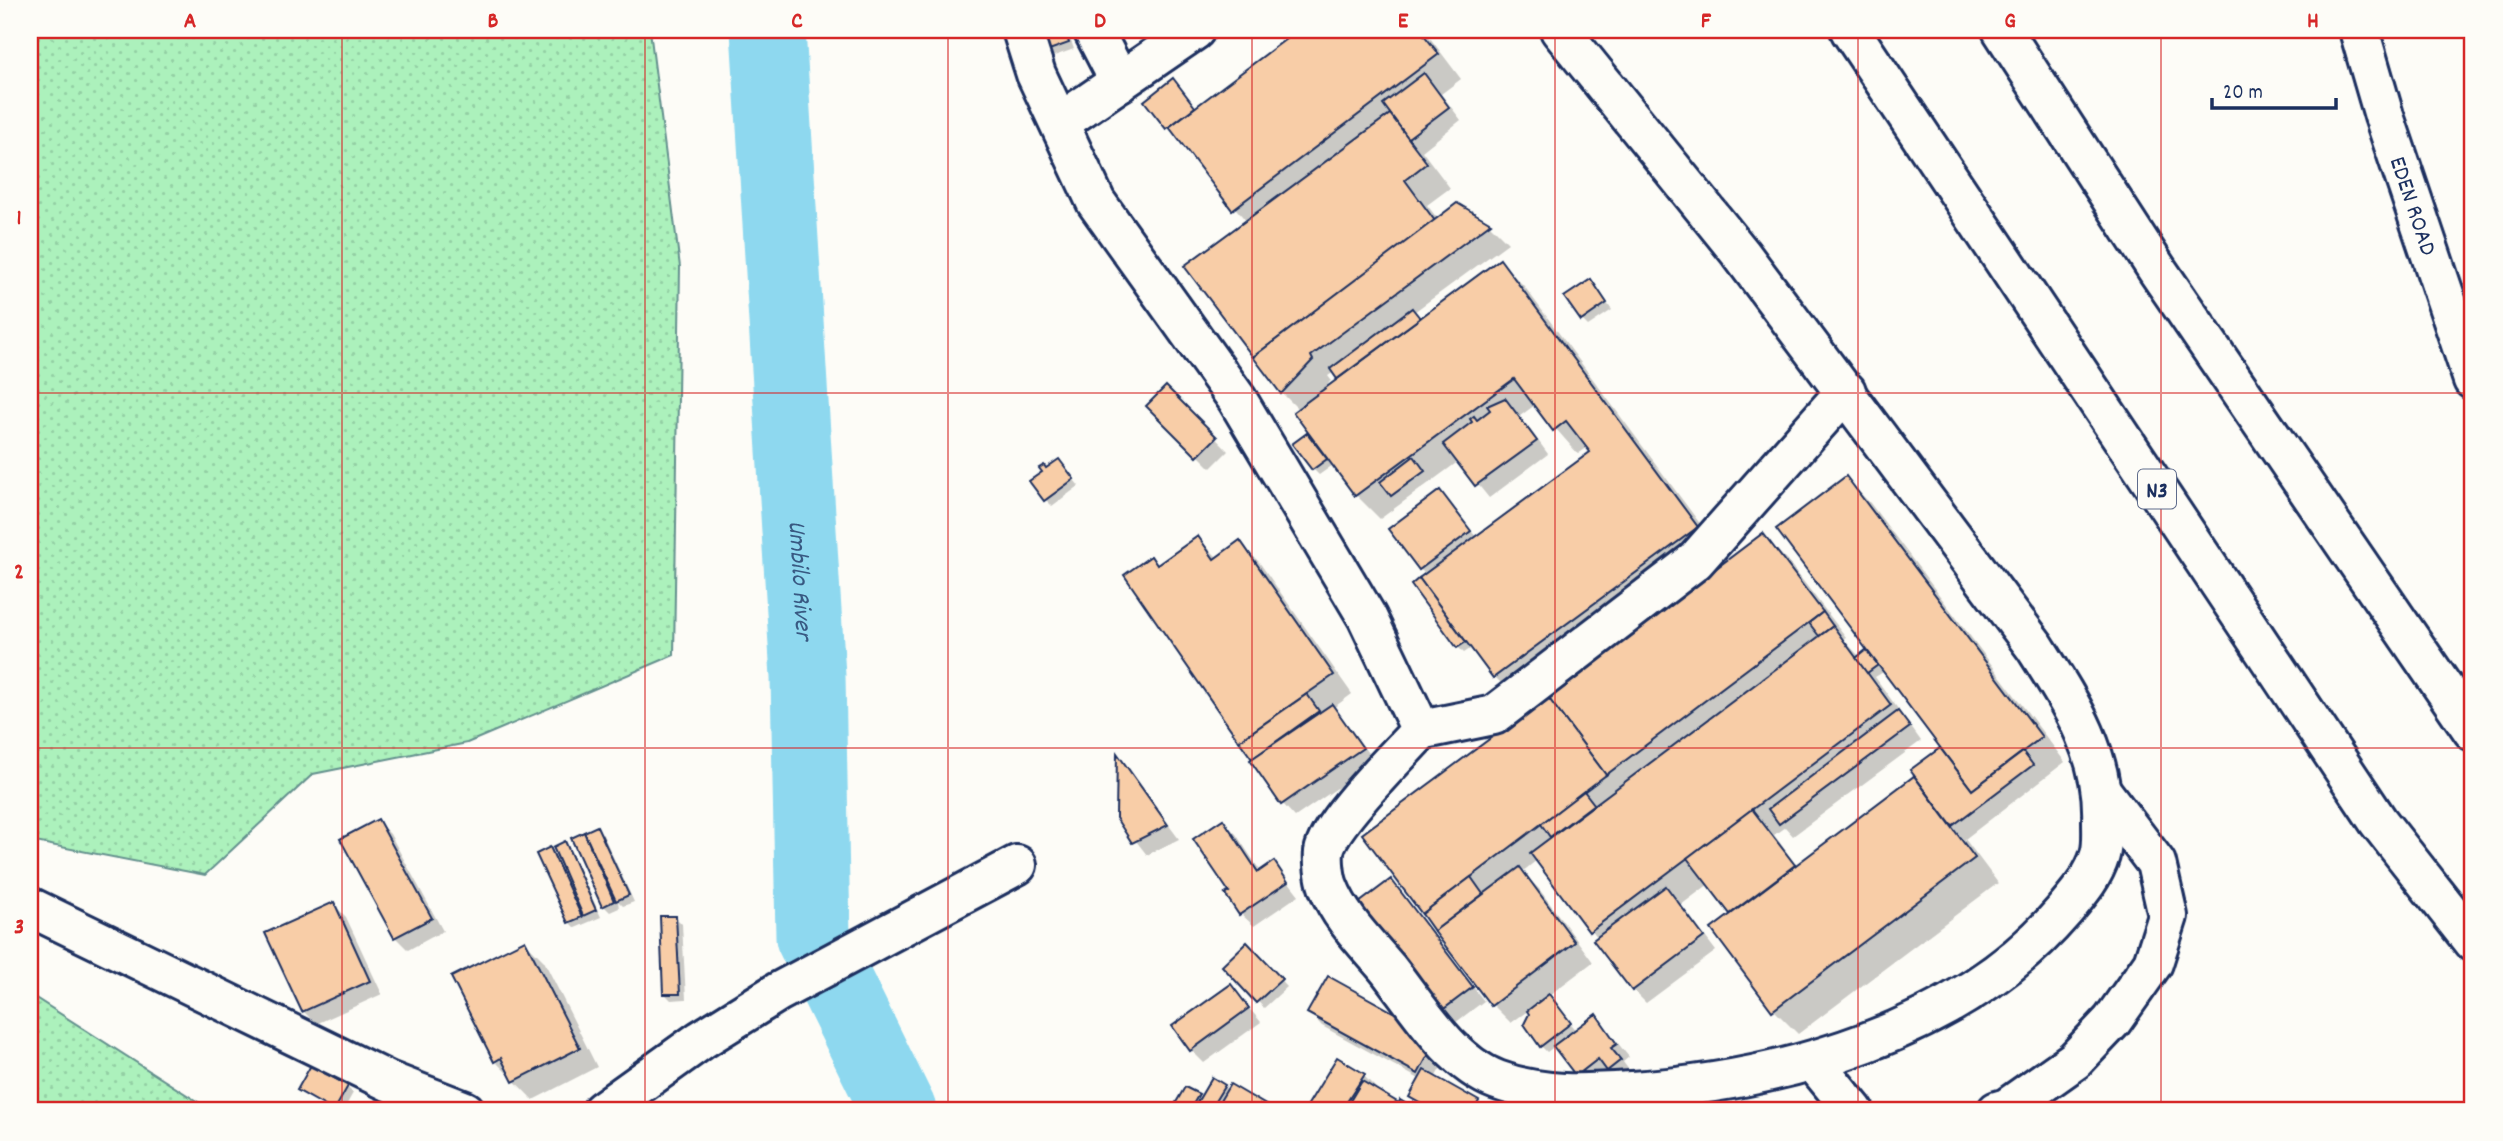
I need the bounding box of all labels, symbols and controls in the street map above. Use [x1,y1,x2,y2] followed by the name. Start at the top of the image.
[184,6,196,39] text: A
[488,6,499,39] text: B
[791,6,803,39] text: C
[1094,6,1106,39] text: D
[1398,6,1409,39] text: E
[1701,6,1712,39] text: F
[2004,6,2016,39] text: G
[2307,6,2319,39] text: H
[2212,66,2337,110] scale bar
[2223,79,2263,109] text: 20 m
[2379,152,2444,260] street label: EDEN ROAD
[16,203,22,236] text: 1
[2138,470,2176,509] road number: N3
[776,519,821,644] water label: Umbilo River
[14,557,24,590] text: 2
[14,912,24,945] text: 3

